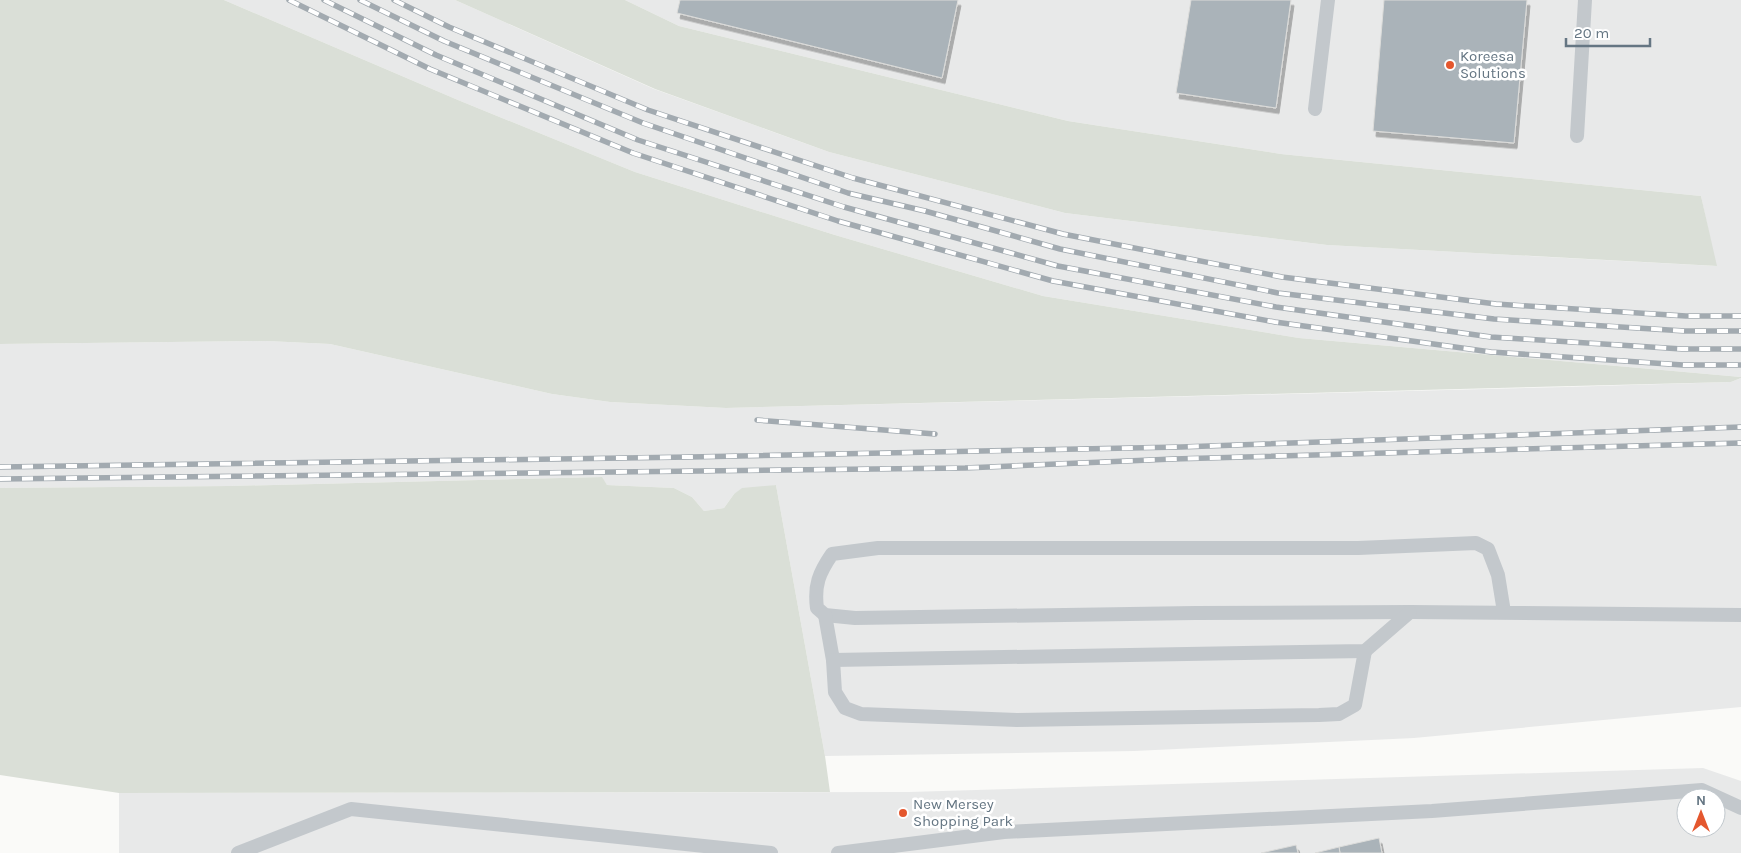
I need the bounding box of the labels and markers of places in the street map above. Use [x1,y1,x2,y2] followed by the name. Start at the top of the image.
[1460,47,1526,82] place label: Koreesa Solutions
[1444,59,1456,71] marker: Koreesa Solutions
[913,795,1013,830] place label: New Mersey Shopping Park
[897,807,909,819] marker: New Mersey Shopping Park

